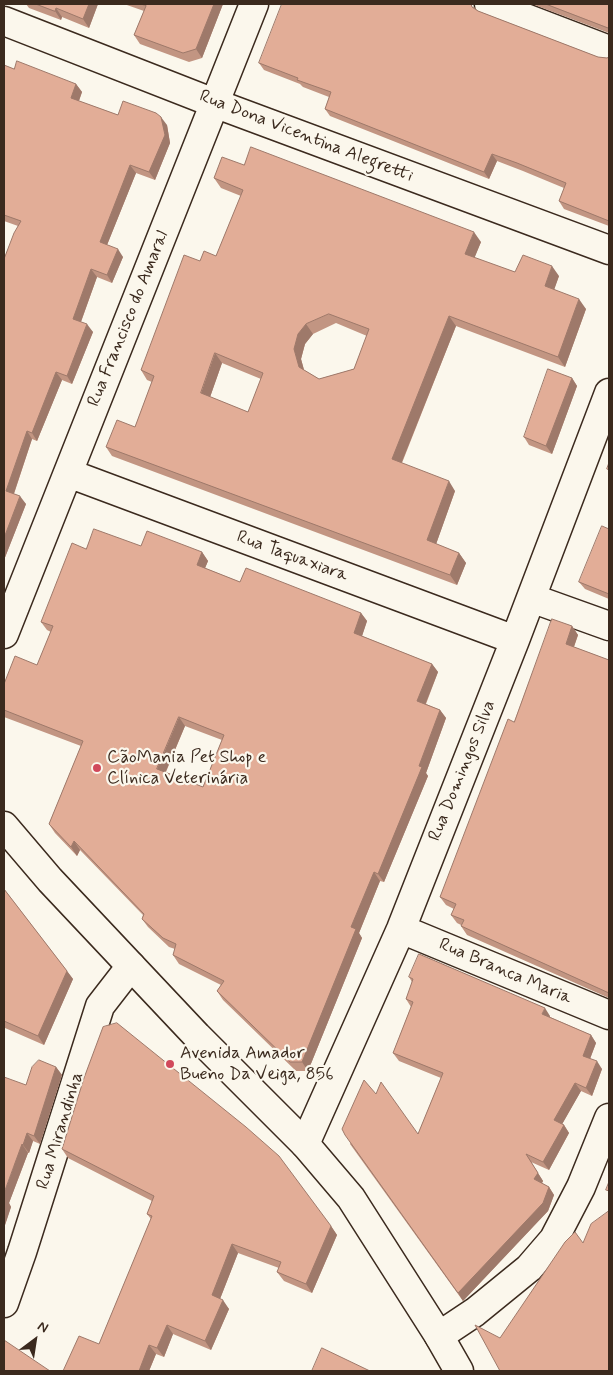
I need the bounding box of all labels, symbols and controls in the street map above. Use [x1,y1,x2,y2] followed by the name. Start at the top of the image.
[196,86,416,188] street label: Rua Dona Vicentina Alegretti
[84,228,174,410] street label: Rua Francisco do Amaral
[233,527,351,587] street label: Rua Taquaxiara
[425,697,501,845] street label: Rua Domingos Silva
[107,747,266,790] place label: CãoMania Pet Shop e Clínica Veterinária
[91,762,103,774] marker: CãoMania Pet Shop e Clínica Veterinária
[435,934,575,1010] street label: Rua Branca Maria
[180,1043,334,1086] place label: Avenida Amador Bueno Da Veiga, 856
[164,1058,176,1070] marker: Avenida Amador Bueno Da Veiga, 856
[33,1070,89,1192] street label: Rua Mirandinha
[10,1315,60,1365] north arrow
[34,1317,51,1337] text: N

